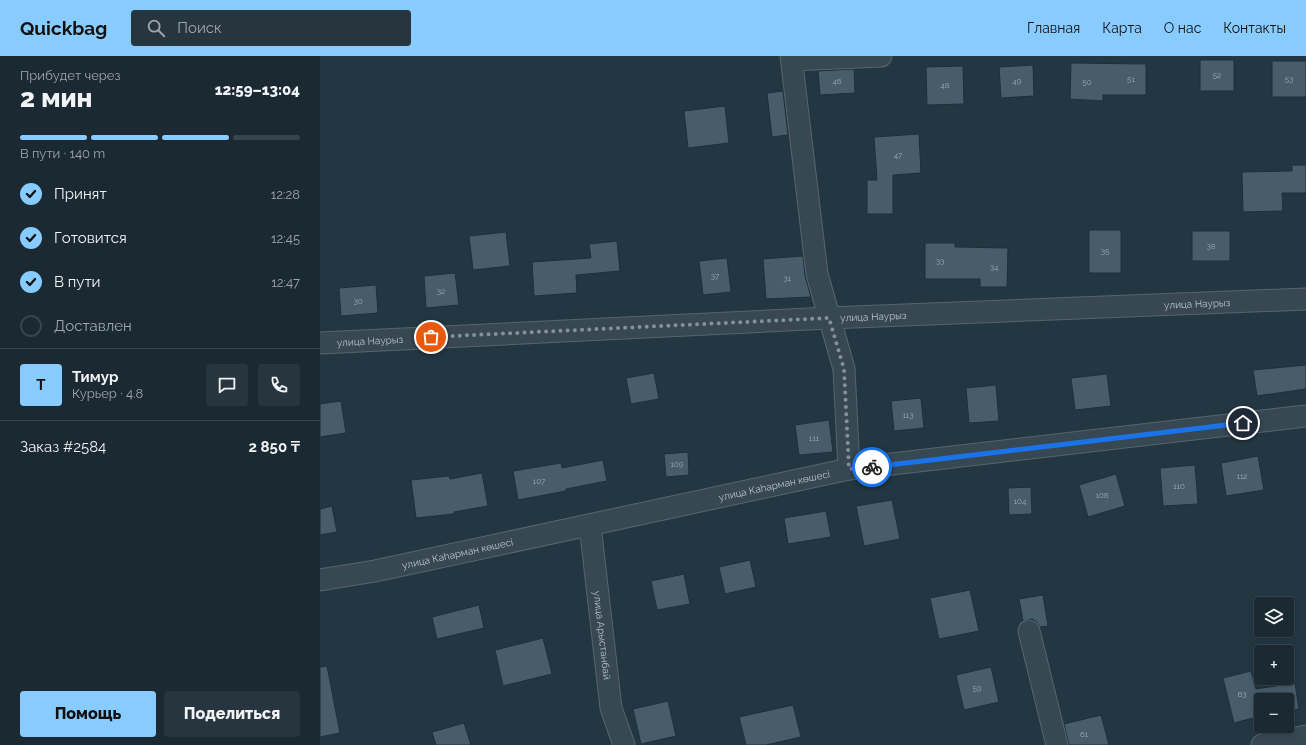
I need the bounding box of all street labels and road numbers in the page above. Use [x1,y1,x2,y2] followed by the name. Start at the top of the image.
[1164,297,1231,310] street label: улица Наурыз
[840,309,907,323] street label: улица Наурыз
[336,333,404,348] street label: улица Наурыз
[718,468,831,502] street label: улица Каһарман көшесі
[401,536,514,571] street label: улица Каһарман көшесі
[592,590,613,680] street label: улица Арыстанбай

